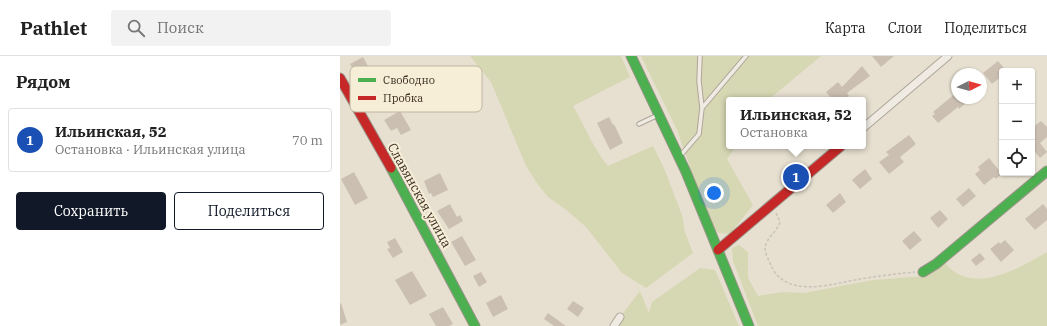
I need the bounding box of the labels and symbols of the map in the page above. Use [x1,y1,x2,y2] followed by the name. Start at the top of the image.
[350,66,482,112] legend
[951,68,987,104] north arrow
[383,73,435,87] text: Свободно
[383,91,423,105] text: Пробка
[384,140,455,251] street label: Славянская улица
[783,162,809,192] pin: 1
[704,183,724,203] your location

